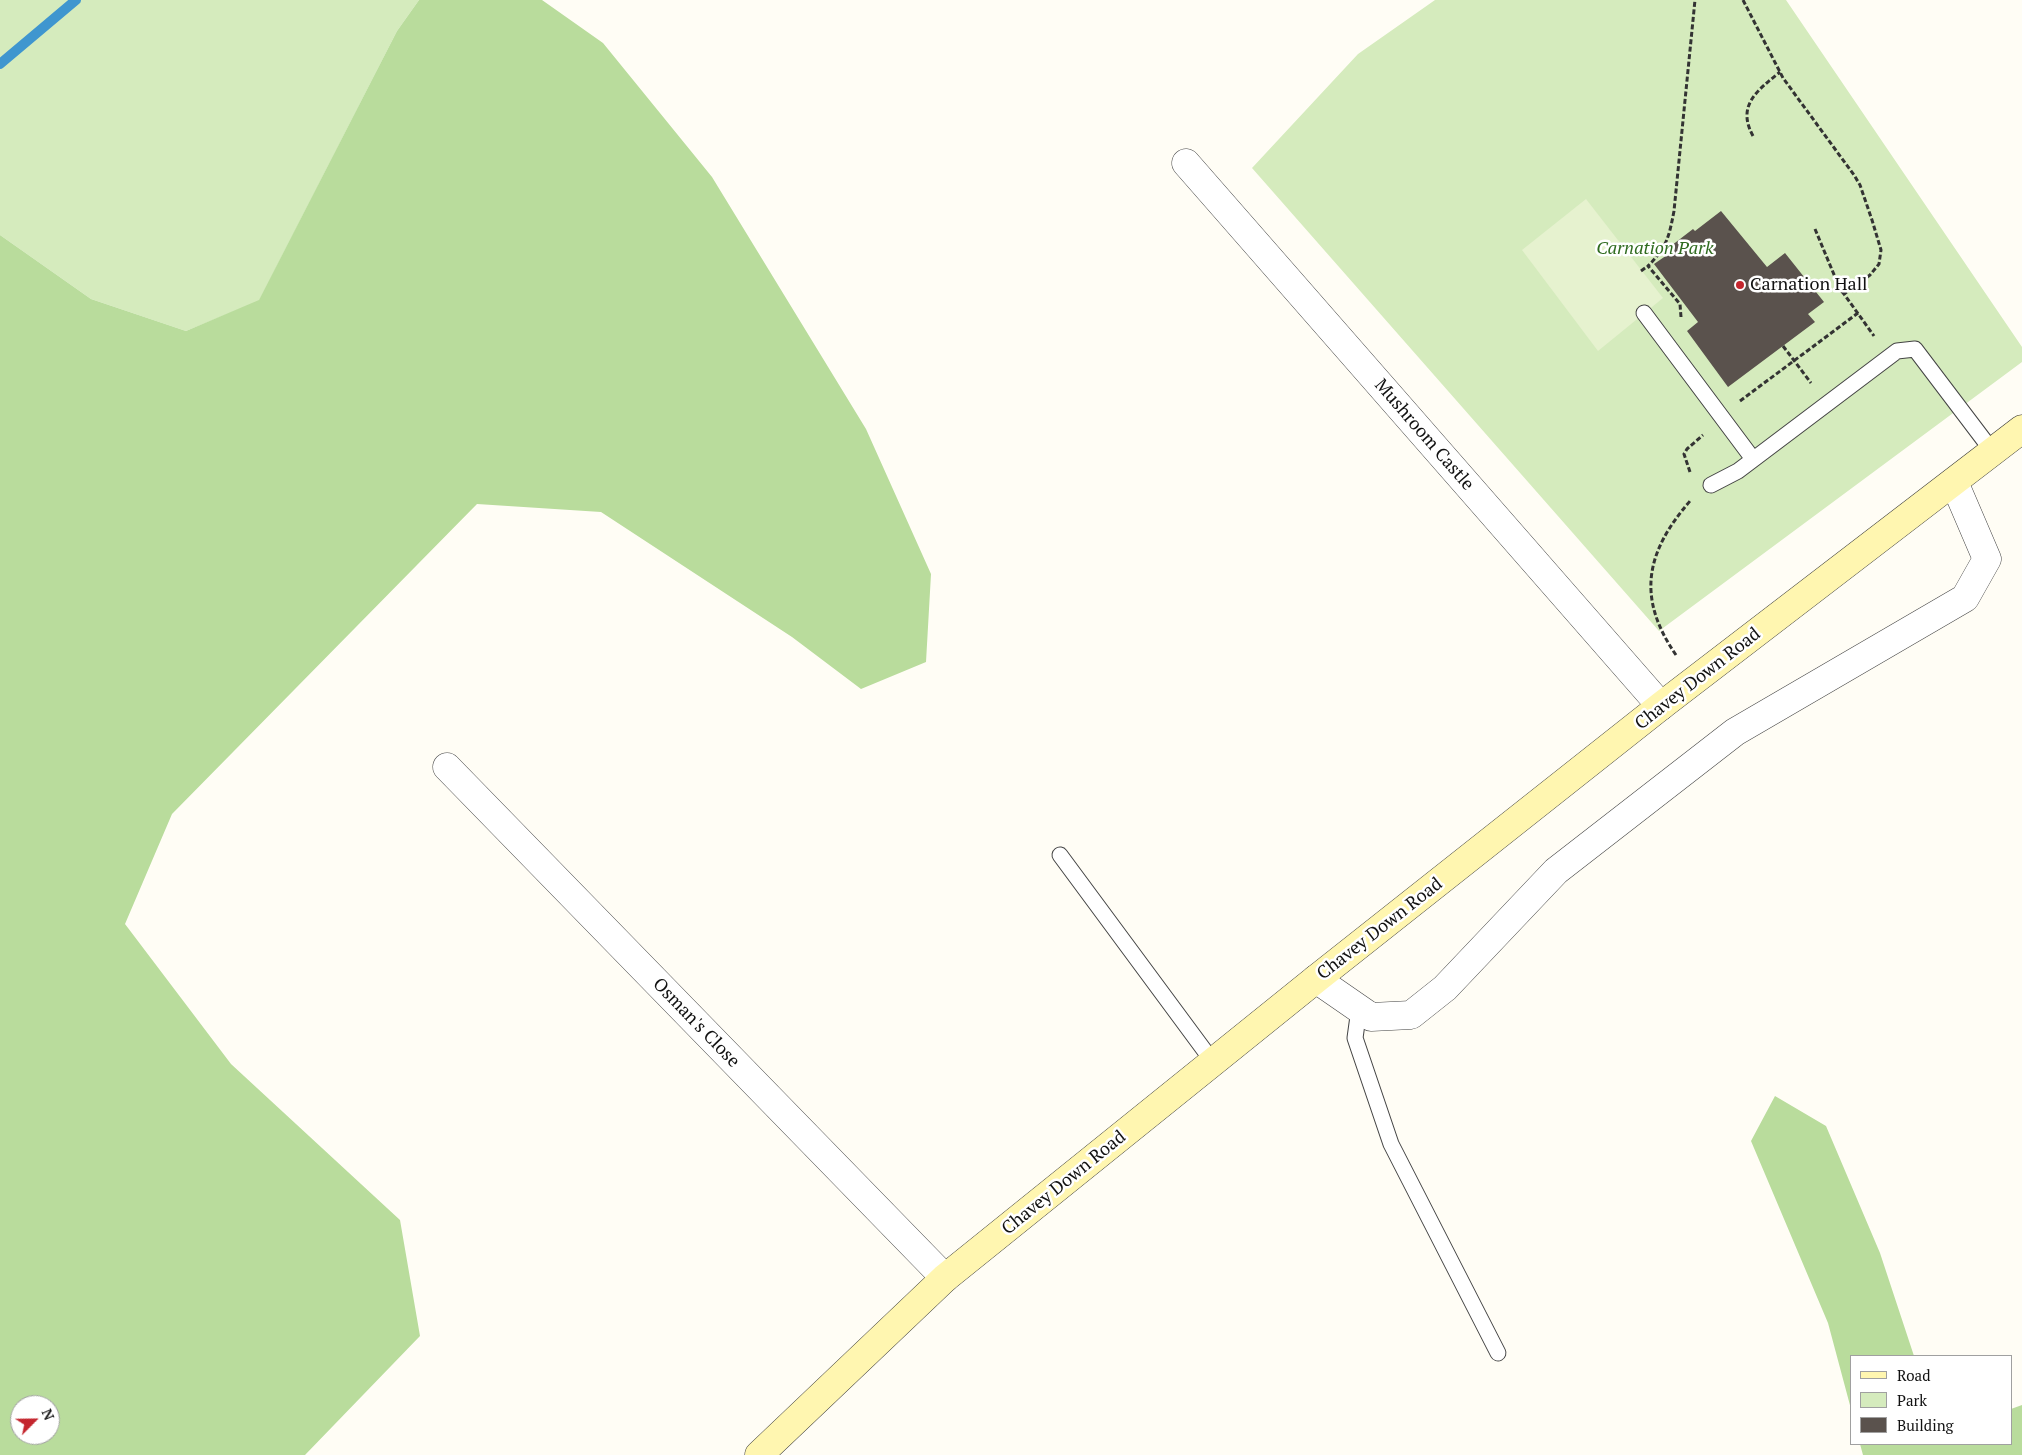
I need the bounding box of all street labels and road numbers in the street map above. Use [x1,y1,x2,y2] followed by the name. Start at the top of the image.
[1370,375,1478,495] street label: Mushroom Castle
[1631,623,1765,735] street label: Chavey Down Road
[1313,873,1447,985] street label: Chavey Down Road
[648,974,744,1072] street label: Osman's Close
[998,1126,1130,1240] street label: Chavey Down Road

